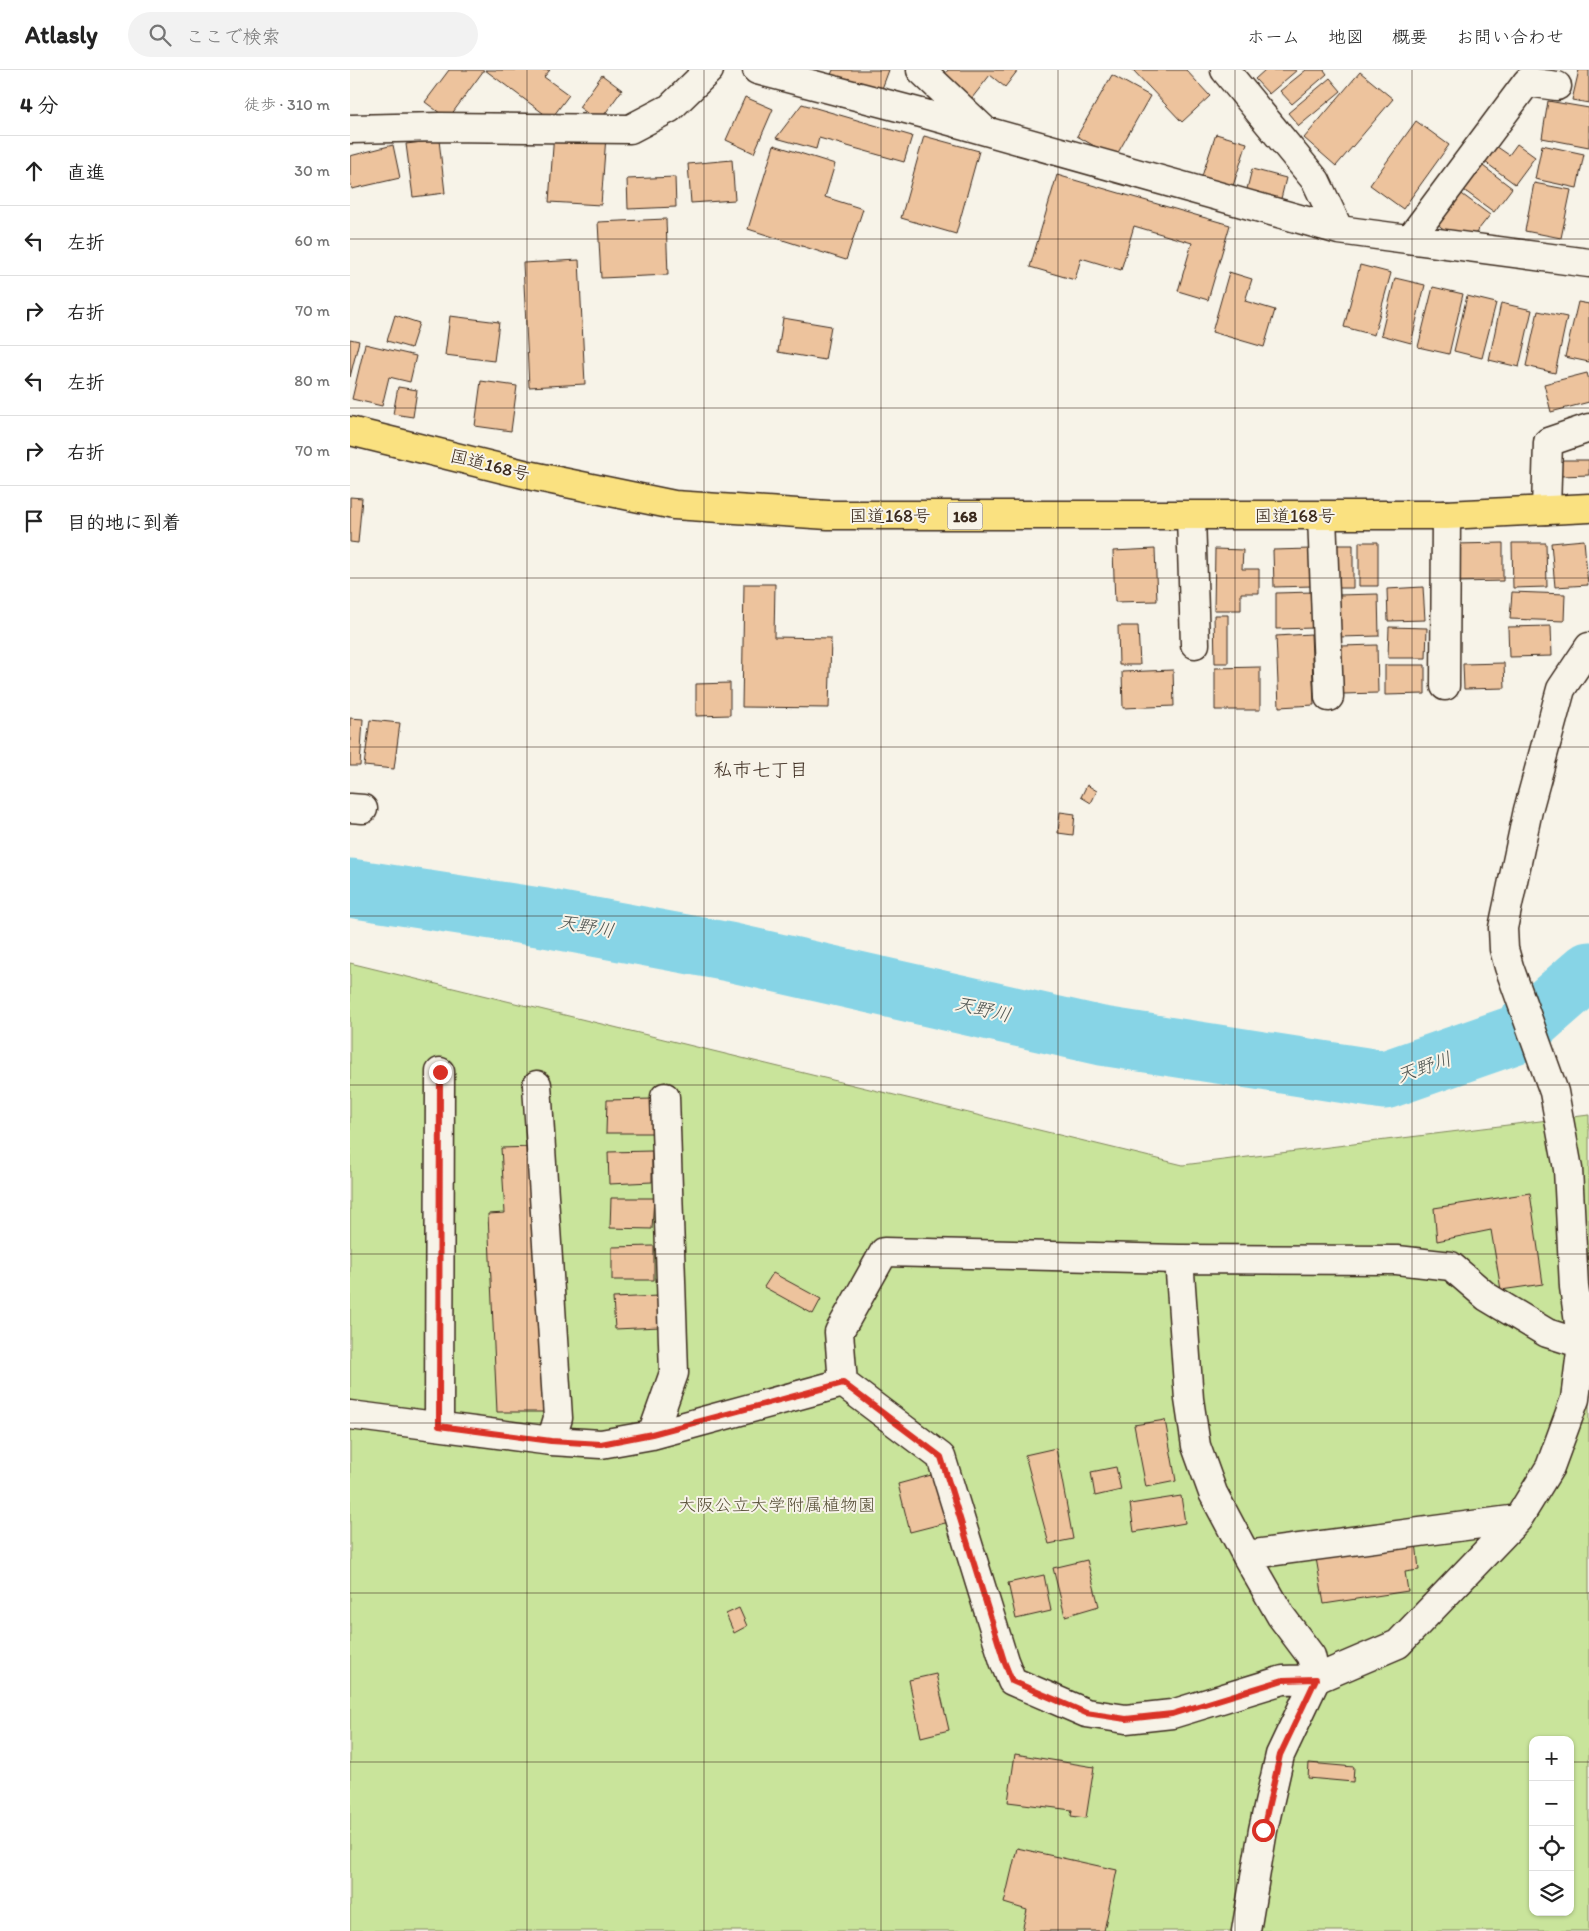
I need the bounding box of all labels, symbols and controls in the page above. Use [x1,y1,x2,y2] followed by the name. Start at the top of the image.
[128,12,478,57] search box
[25,20,98,49] text: Atlasly
[146,21,174,49] icon: search
[186,25,281,48] text: ここで検索
[1247,26,1300,48] text: ホーム
[1328,26,1364,48] text: 地図
[1392,26,1428,48] text: 概要
[1456,26,1564,48] text: お問い合わせ
[20,92,58,117] text: 4 分
[244,95,330,114] text: 徒歩 · 310 m
[20,157,48,185] icon: ahead
[67,161,105,184] text: 直進
[294,161,330,180] text: 30 m
[20,227,48,255] icon: left
[67,231,105,254] text: 左折
[295,231,330,250] text: 60 m
[20,297,48,325] icon: right
[67,301,105,324] text: 右折
[295,301,330,320] text: 70 m
[20,367,48,395] icon: left
[67,371,105,394] text: 左折
[294,371,330,390] text: 80 m
[20,437,48,465] icon: right
[67,441,105,464] text: 右折
[295,441,330,460] text: 70 m
[448,444,532,486] street label: 国道168号
[948,502,982,530] road number: 168
[849,505,931,527] street label: 国道168号
[1254,505,1336,527] street label: 国道168号
[20,507,48,535] icon: arrive
[67,511,181,534] text: 目的地に到着
[713,758,809,781] district label: 私市七丁目
[556,910,616,942] water label: 天野川
[953,991,1013,1027] water label: 天野川
[1393,1047,1455,1087] water label: 天野川
[429,1061,452,1084] route end
[678,1494,876,1516] park label: 大阪公立大学附属植物園
[1529,1736,1574,1916] map controls
[1529,1736,1574,1781] button: +
[1529,1781,1574,1826] button: −
[1252,1819,1275,1842] route start
[1529,1826,1574,1871] button: locate
[1529,1871,1574,1916] button: layers

